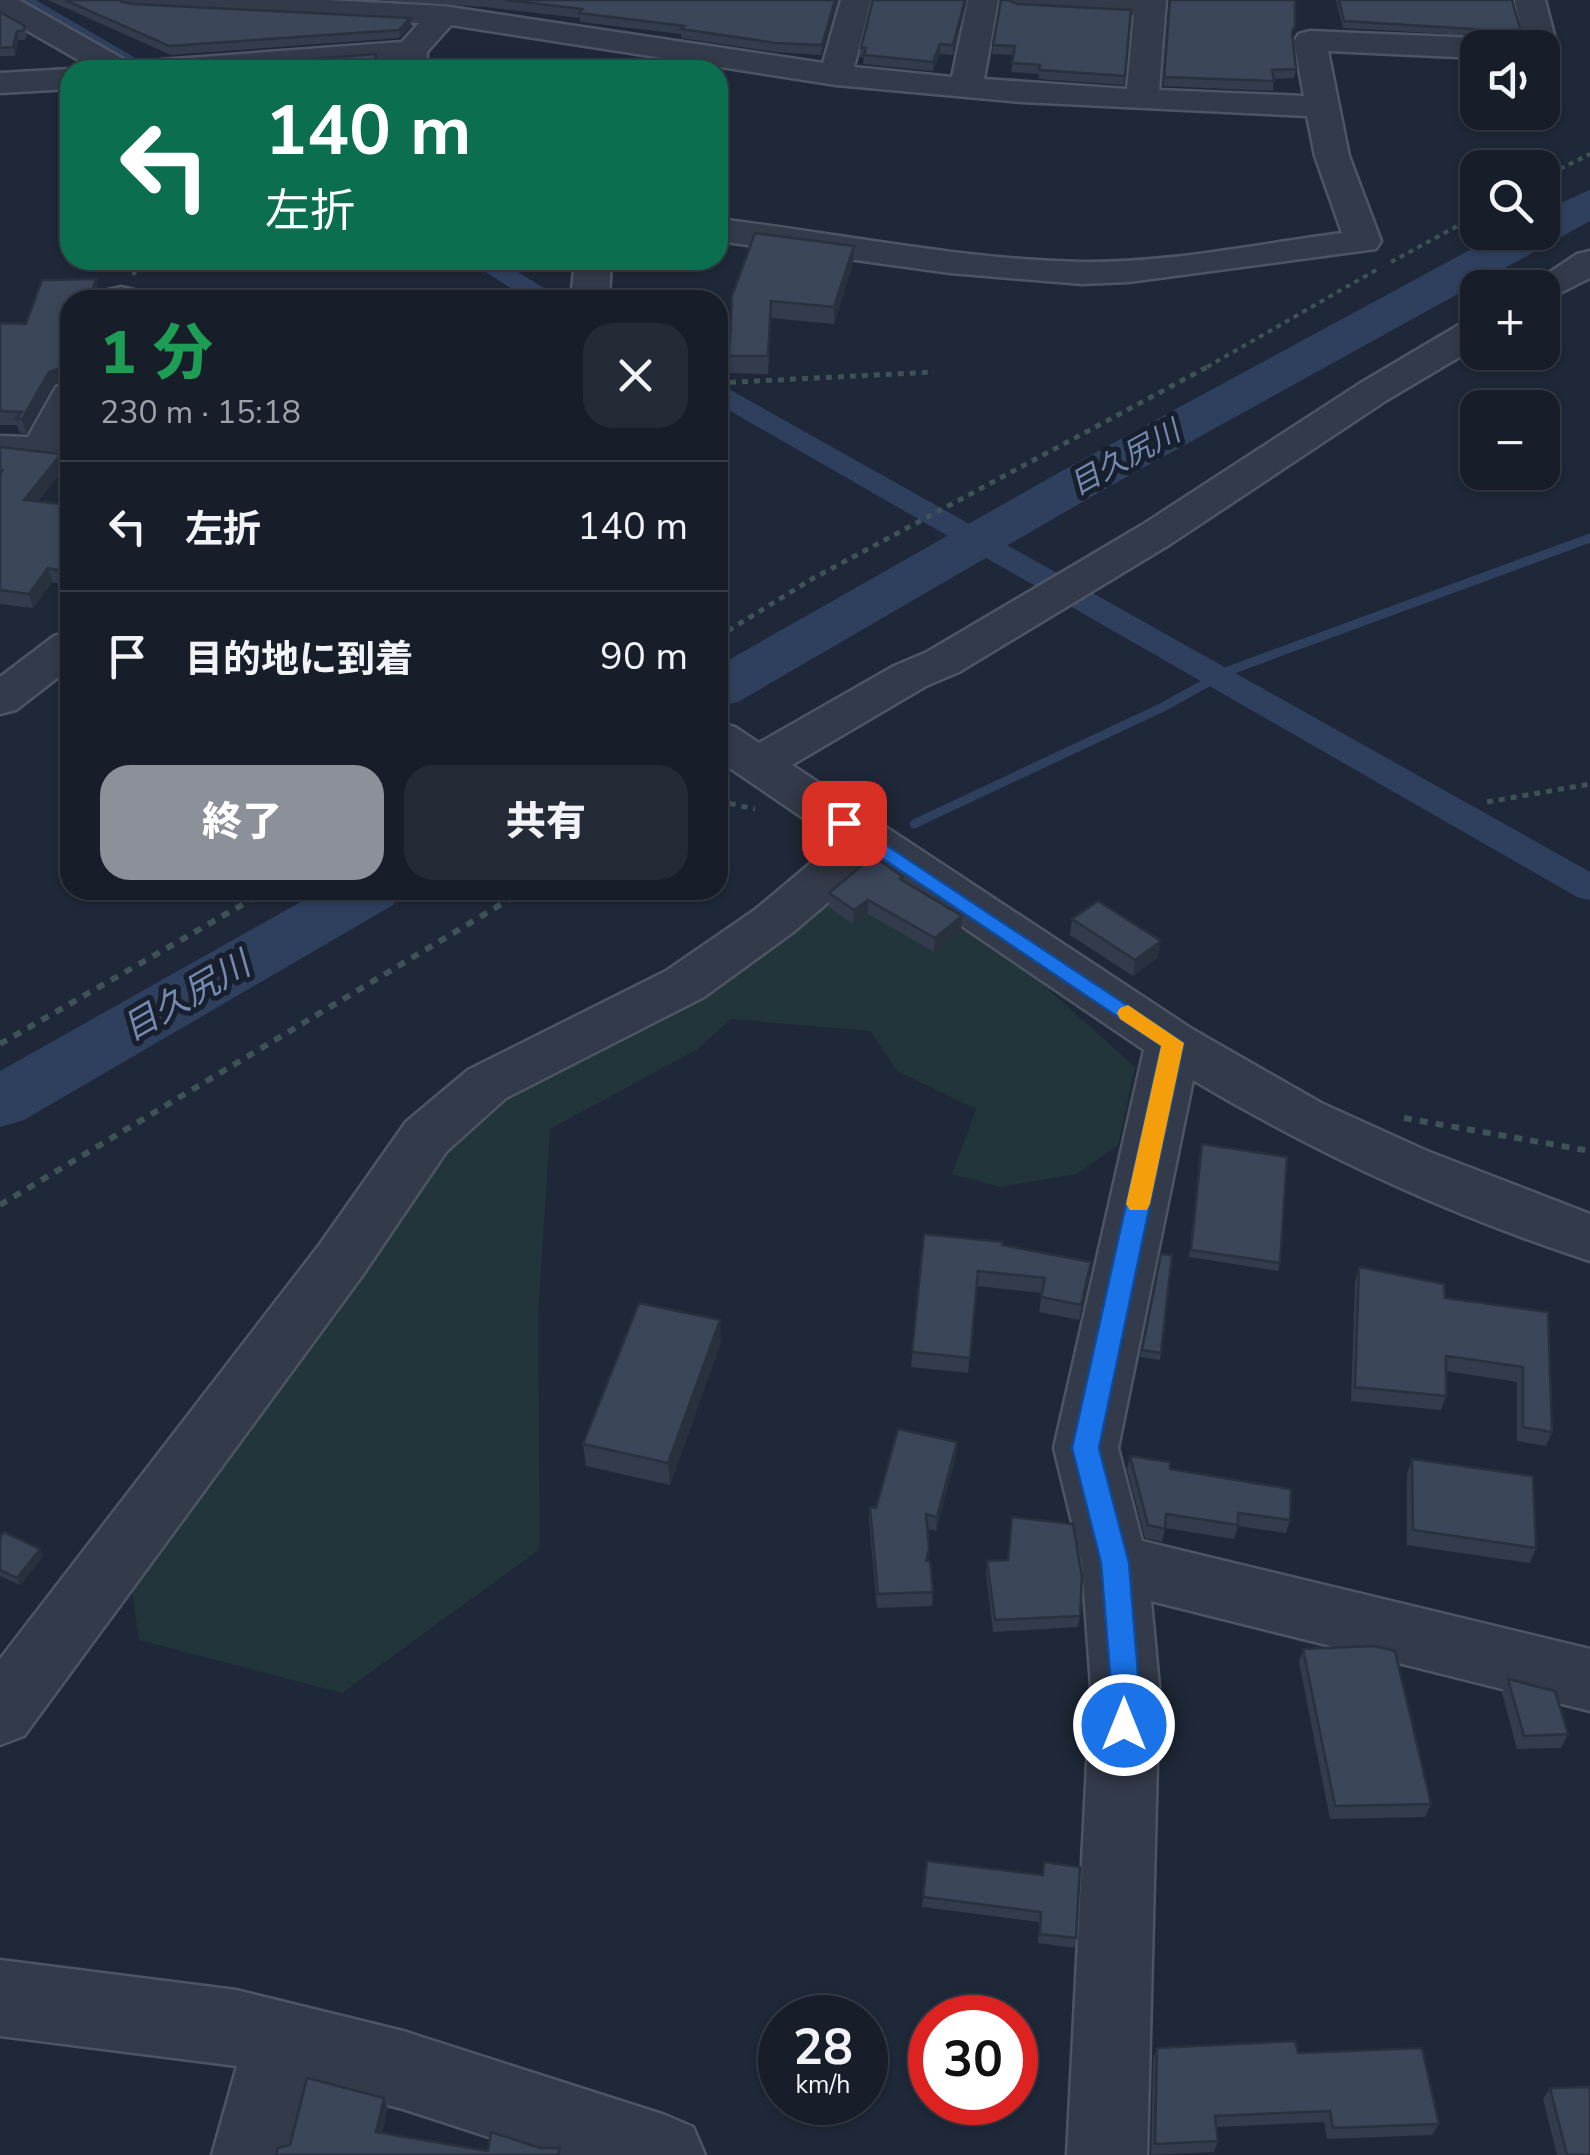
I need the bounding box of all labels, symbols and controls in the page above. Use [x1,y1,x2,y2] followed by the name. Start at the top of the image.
[1460,30,1560,490] map controls
[1460,30,1560,130] button: sound
[265,83,471,179] text: 140 m
[100,100,230,230] icon: left
[1460,150,1560,250] button: search
[265,181,355,242] text: 左折
[1460,270,1560,370] button: +
[100,312,213,394] text: 1 分
[583,323,688,428] button: close
[1460,390,1560,490] button: −
[100,391,301,434] text: 230 m · 15:18
[1063,410,1190,505] water label: 目久尻川
[100,499,155,554] icon: left
[577,501,688,552] text: 140 m
[185,504,261,555] text: 左折
[100,629,155,684] icon: arrive
[600,631,688,682] text: 90 m
[185,634,413,685] text: 目的地に到着
[100,765,384,880] button: 終了
[404,765,688,880] button: 共有
[802,781,887,866] pin
[817,796,872,851] icon: arrive
[114,939,262,1052] water label: 目久尻川
[1072,1673,1176,1777] position arrow
[908,1995,1038,2125] speed limit sign: 30
[793,2013,853,2082] text: 28
[795,2068,851,2102] text: km/h

